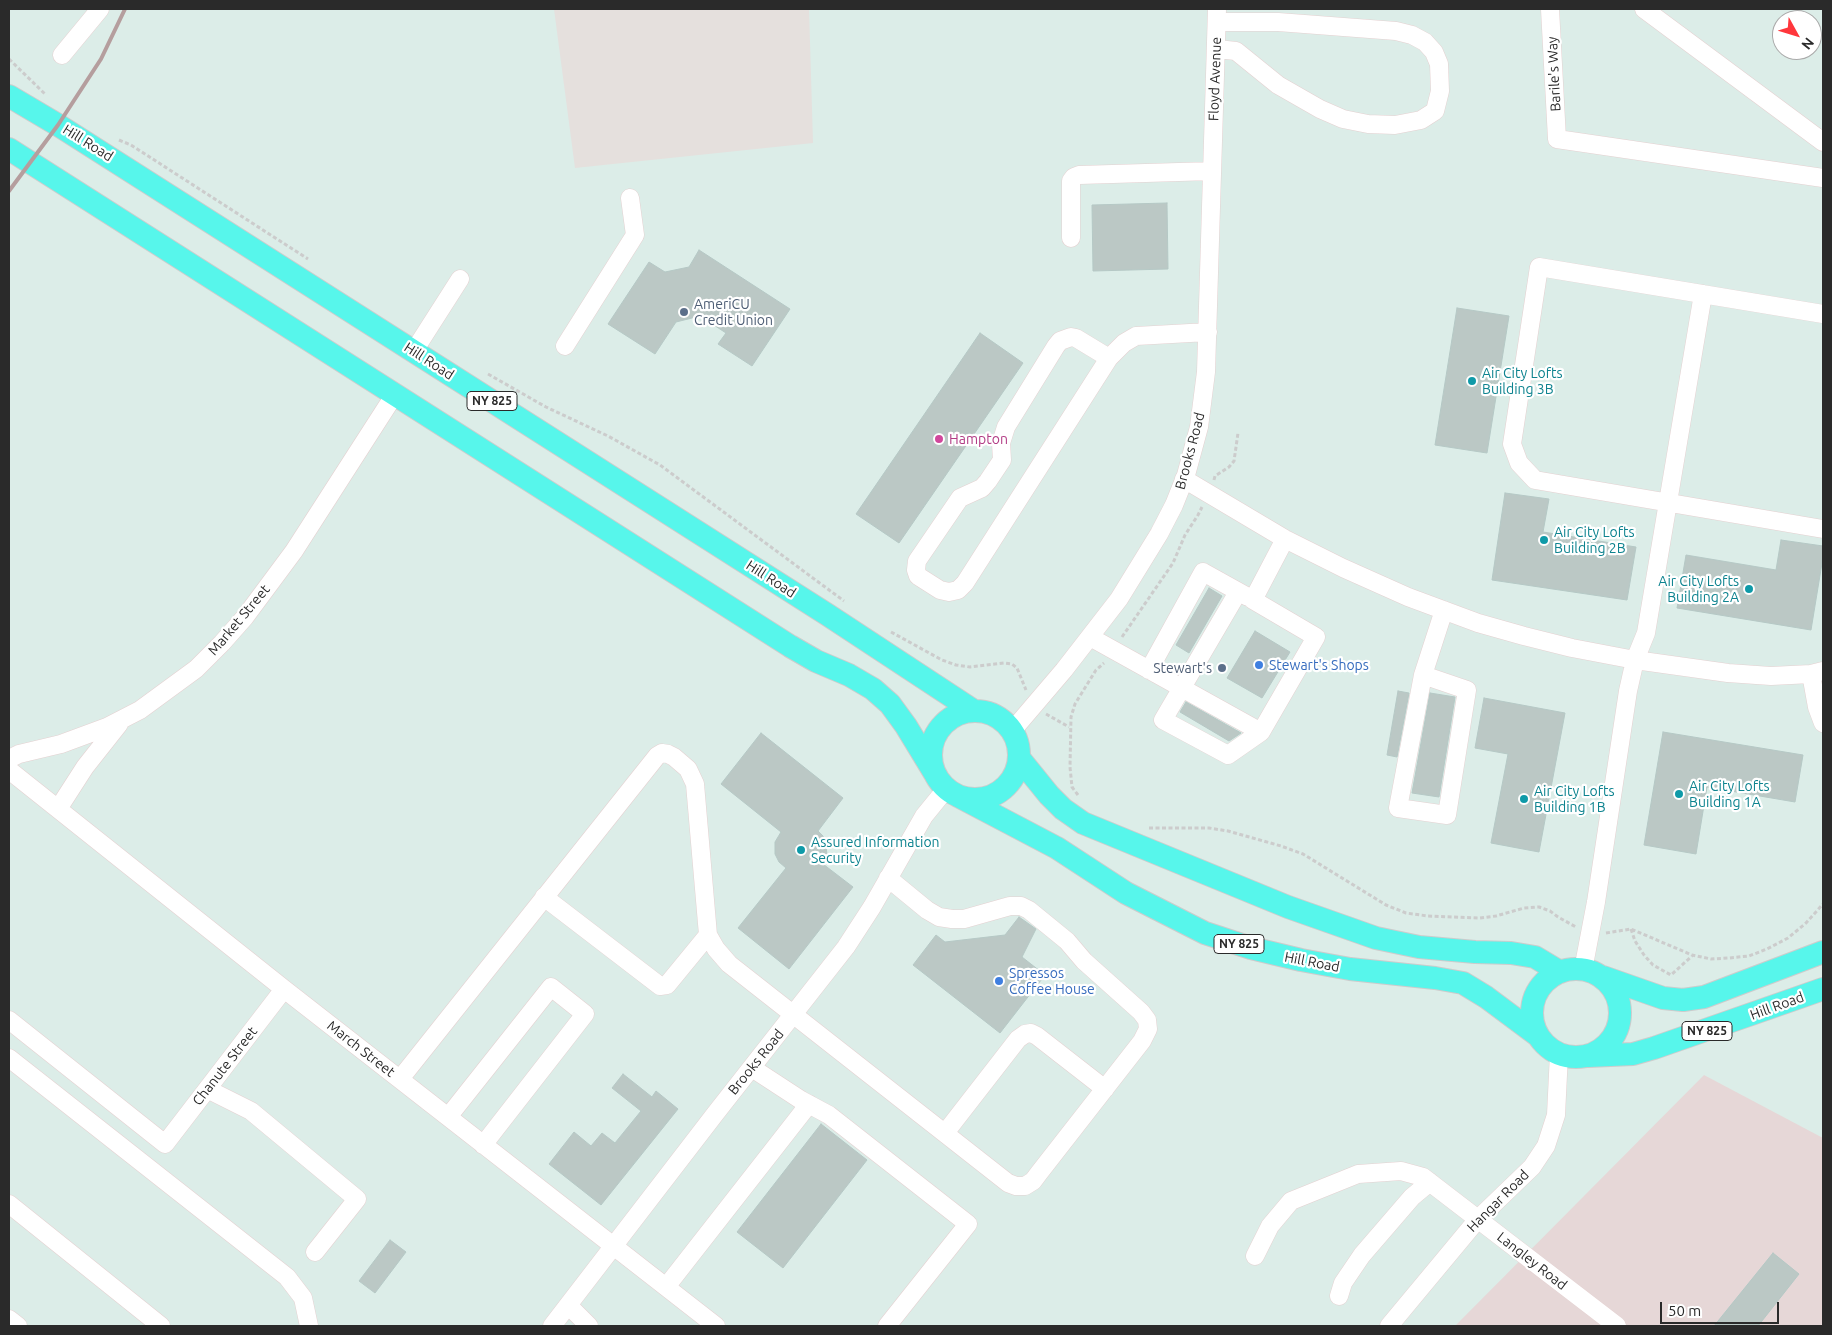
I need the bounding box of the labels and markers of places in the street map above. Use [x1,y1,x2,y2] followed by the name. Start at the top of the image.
[694,296,773,328] place label: AmeriCU Credit Union
[678,306,690,318] marker: AmeriCU Credit Union
[1482,365,1563,398] place label: Air City Lofts Building 3B
[1466,375,1478,387] marker: Air City Lofts Building 3B
[949,431,1008,447] place label: Hampton
[933,433,945,445] marker: Hampton
[1554,524,1635,556] place label: Air City Lofts Building 2B
[1538,534,1550,546] marker: Air City Lofts Building 2B
[1658,573,1739,606] place label: Air City Lofts Building 2A
[1743,583,1755,595] marker: Air City Lofts Building 2A
[1269,657,1369,673] place label: Stewart's Shops
[1253,659,1265,671] marker: Stewart's Shops
[1153,660,1212,676] place label: Stewart's
[1216,662,1228,674] marker: Stewart's
[1689,778,1770,810] place label: Air City Lofts Building 1A
[1534,783,1615,816] place label: Air City Lofts Building 1B
[1673,788,1685,800] marker: Air City Lofts Building 1A
[1518,793,1530,805] marker: Air City Lofts Building 1B
[811,834,940,866] place label: Assured Information Security
[795,844,807,856] marker: Assured Information Security
[1009,965,1095,998] place label: Spressos Coffee House
[993,975,1005,987] marker: Spressos Coffee House

